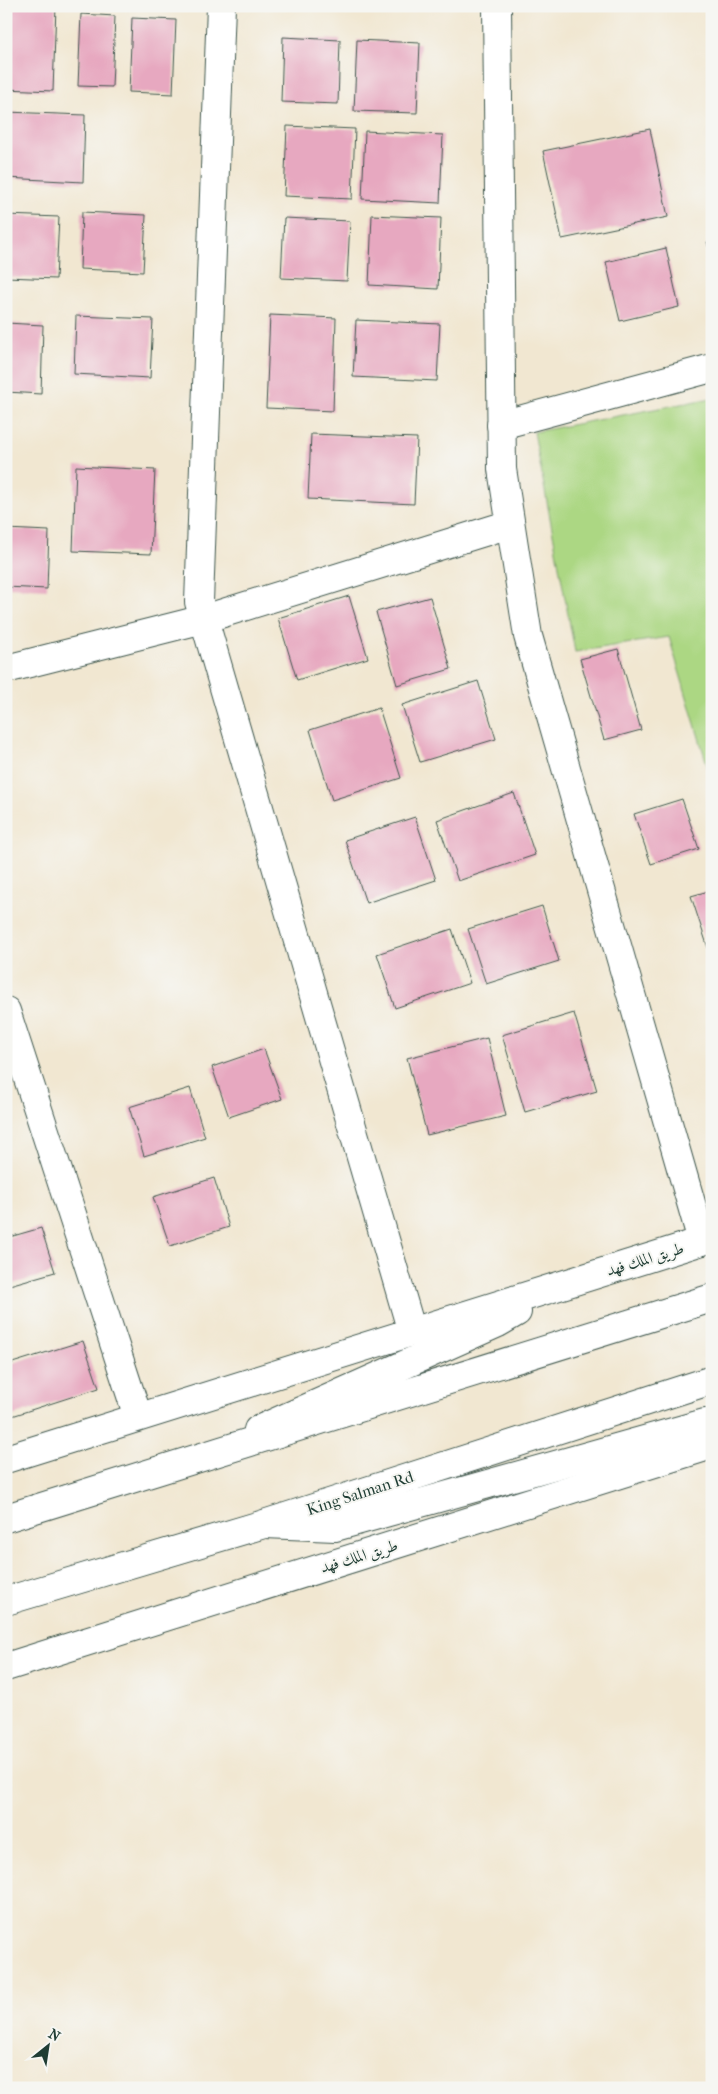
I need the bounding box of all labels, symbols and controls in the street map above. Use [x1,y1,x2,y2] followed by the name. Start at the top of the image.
[604,1238,686,1281] street label: طريق الملك فهد
[304,1467,416,1519] street label: King Salman Rd
[318,1535,400,1578] street label: طريق الملك فهد
[22,2022,72,2072] north arrow
[45,2025,63,2045] text: N

